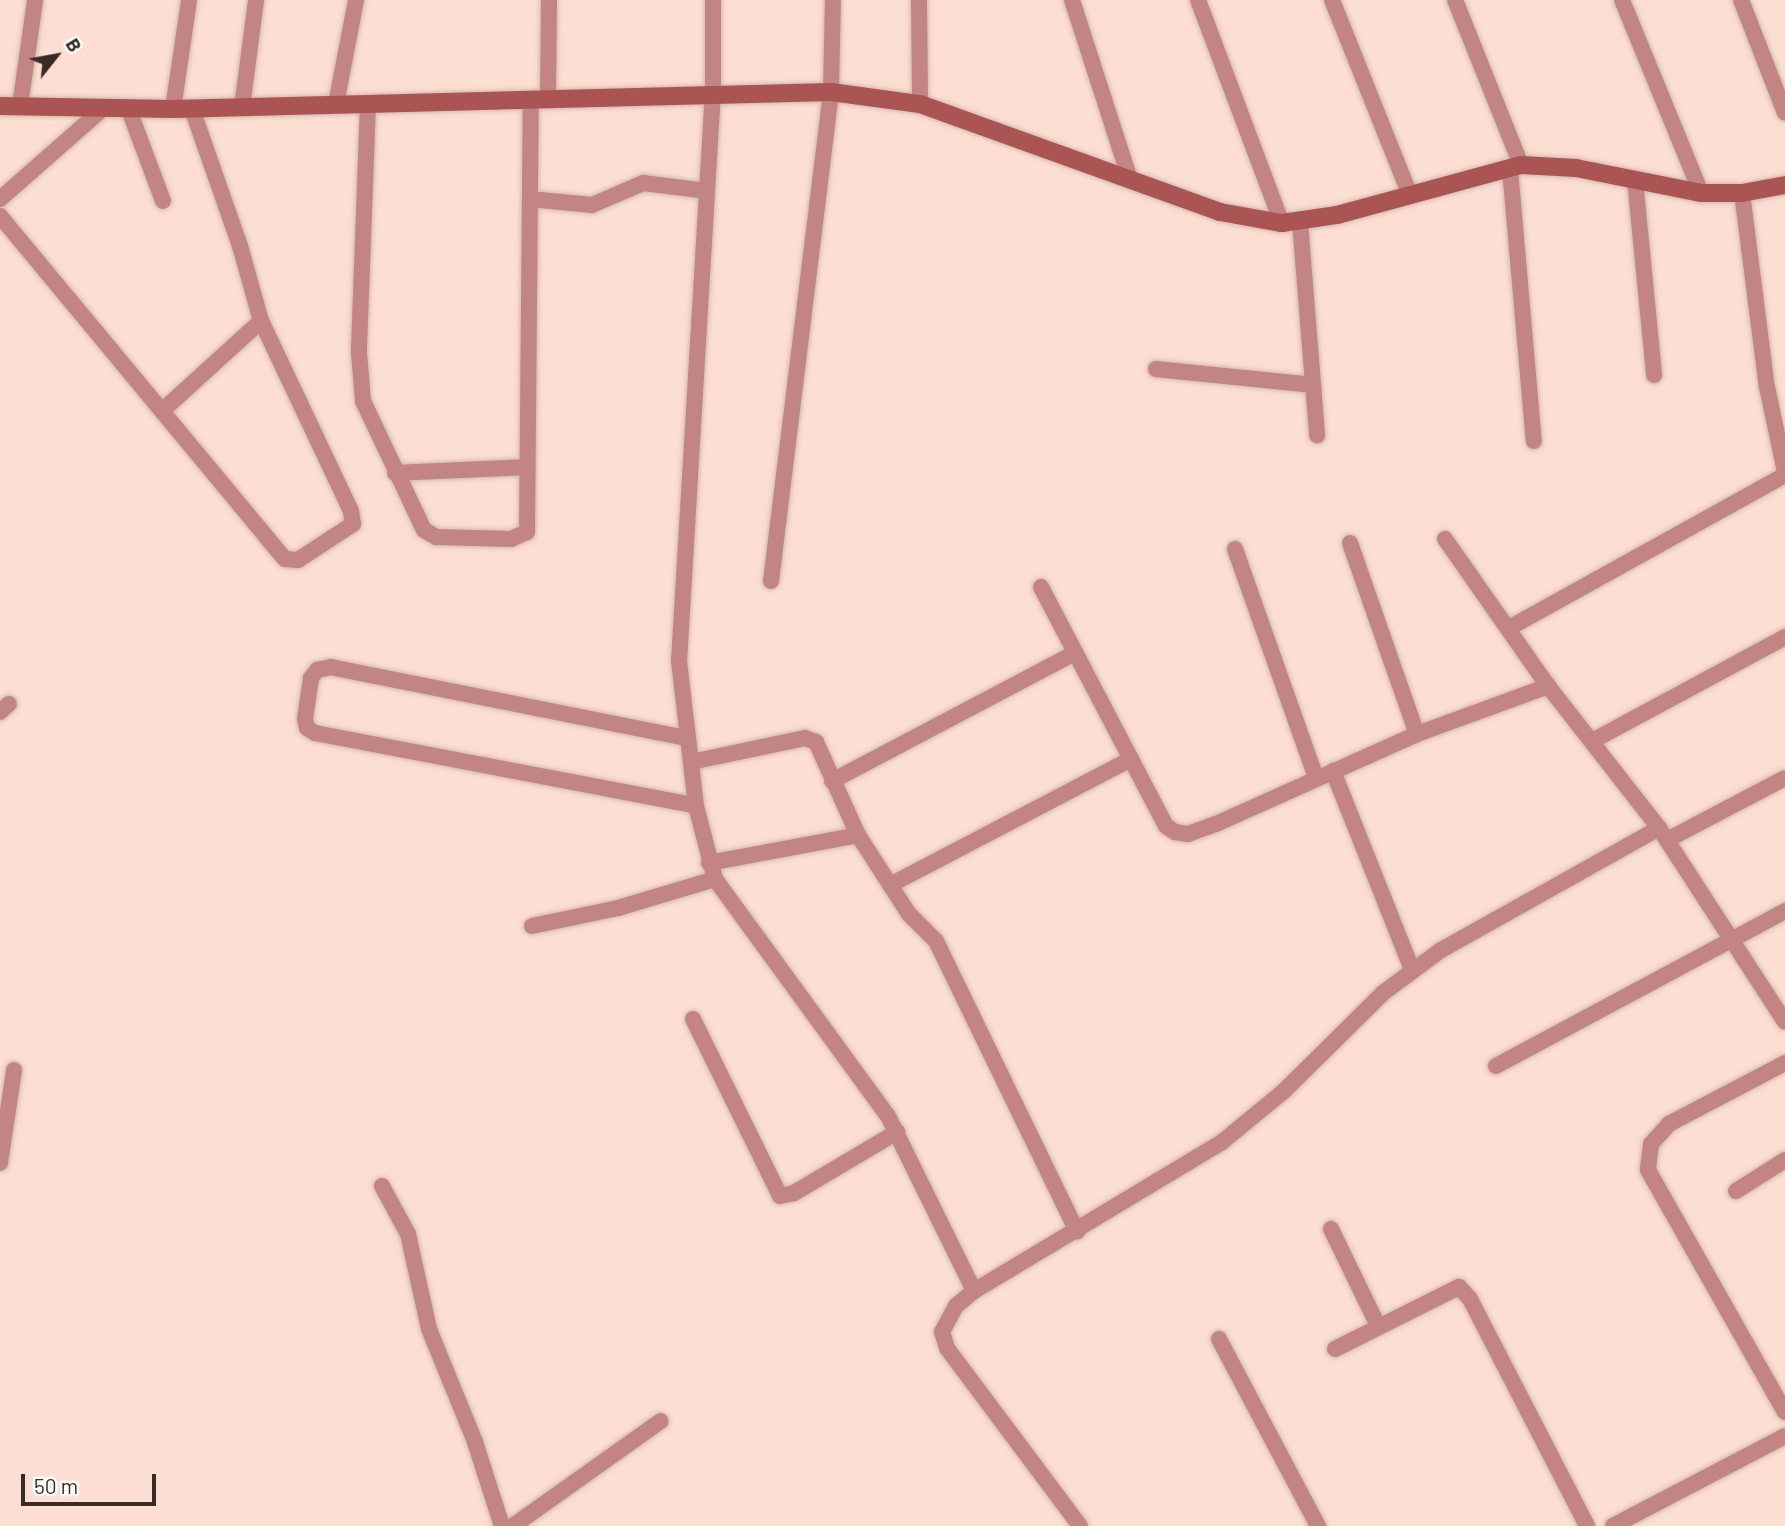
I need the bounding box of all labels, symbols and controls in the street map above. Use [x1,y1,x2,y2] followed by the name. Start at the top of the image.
[21,21,91,91] north arrow
[62,34,87,56] text: B
[24,1460,159,1504] scale bar
[34,1473,78,1498] text: 50 m

